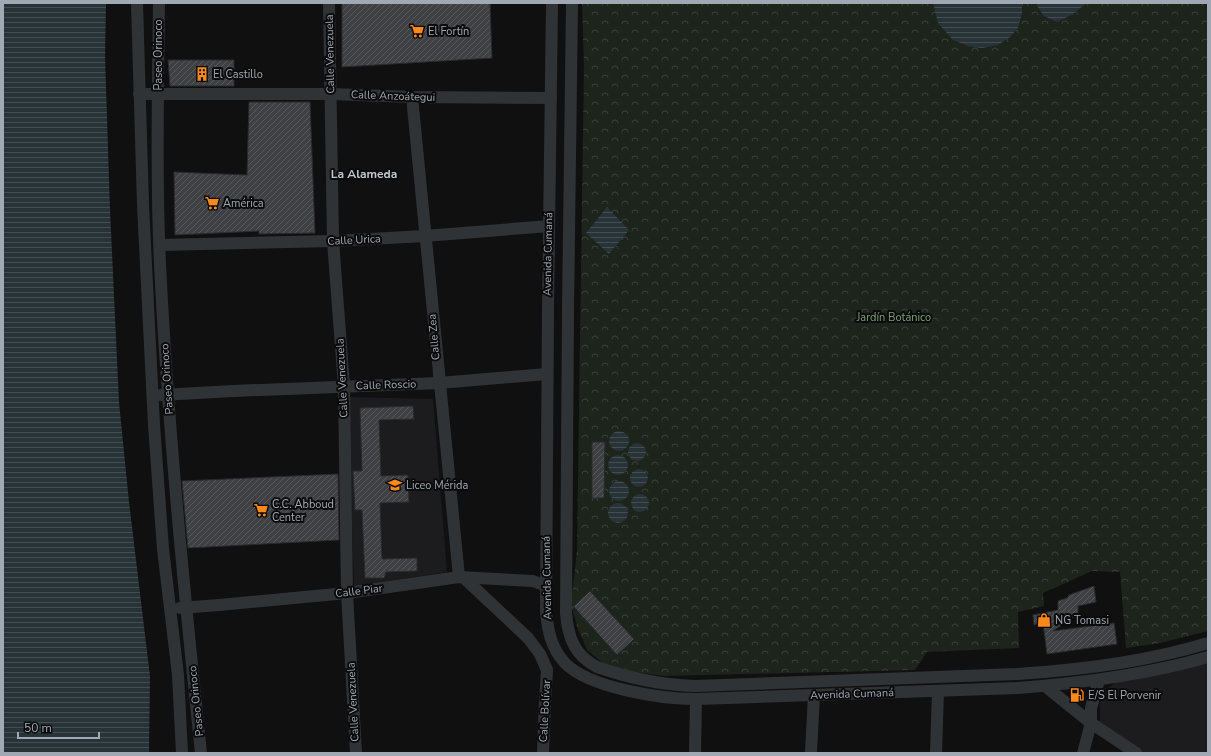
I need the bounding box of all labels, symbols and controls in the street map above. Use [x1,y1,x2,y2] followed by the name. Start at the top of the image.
[322,14,338,94] street label: Calle Venezuela
[151,19,166,91] street label: Paseo Orinoco
[409,23,425,39] supermarket icon: El Fortín
[428,24,469,39] place label: El Fortín
[194,66,210,82] building icon: El Castillo
[213,67,263,82] place label: El Castillo
[351,87,435,105] street label: Calle Anzoátegui
[331,166,397,182] district label: La Alameda
[204,195,220,211] supermarket icon: América
[223,196,264,211] place label: América
[540,212,556,296] street label: Avenida Cumaná
[327,231,381,249] street label: Calle Urica
[856,310,931,325] park label: Jardín Botánico
[425,313,443,361] street label: Calle Zea
[332,338,352,418] street label: Calle Venezuela
[157,343,177,415] street label: Paseo Orinoco
[355,376,417,394] street label: Calle Roscio
[387,477,403,493] school or university icon: Liceo Mérida
[406,478,468,493] place label: Liceo Mérida
[272,497,334,525] place label: C.C. Abboud Center
[253,502,269,518] supermarket icon: C.C. Abboud Center
[539,536,555,620] street label: Avenida Cumaná
[335,581,384,601] street label: Calle Piar
[1036,612,1052,628] shop icon: NG Tomasi
[1055,613,1109,628] place label: NG Tomasi
[343,662,363,742] street label: Calle Venezuela
[185,665,207,737] street label: Paseo Orinoco
[536,679,554,743] street label: Calle Bolívar
[810,685,894,703] street label: Avenida Cumaná
[1069,687,1085,703] fuel station icon: E/S El Porvenir
[1088,688,1161,703] place label: E/S El Porvenir
[18,714,99,740] scale bar
[24,720,52,736] text: 50 m

